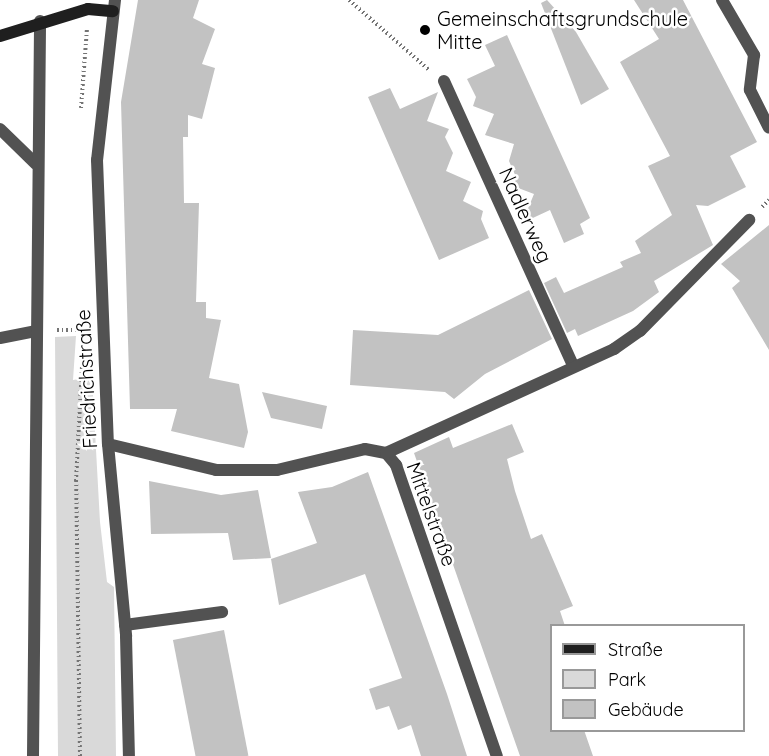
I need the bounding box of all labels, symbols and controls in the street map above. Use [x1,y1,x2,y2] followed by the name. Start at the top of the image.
[437,6,688,53] place label: Gemeinschaftsgrundschule Mitte
[418,23,432,37] marker: Gemeinschaftsgrundschule Mitte
[494,164,558,266] street label: Nadlerweg
[70,309,102,449] street label: Friedrichstraße
[402,459,462,569] street label: Mittelstraße
[550,624,745,732] legend
[608,638,663,661] text: Straße
[608,668,646,691] text: Park
[608,698,684,721] text: Gebäude

